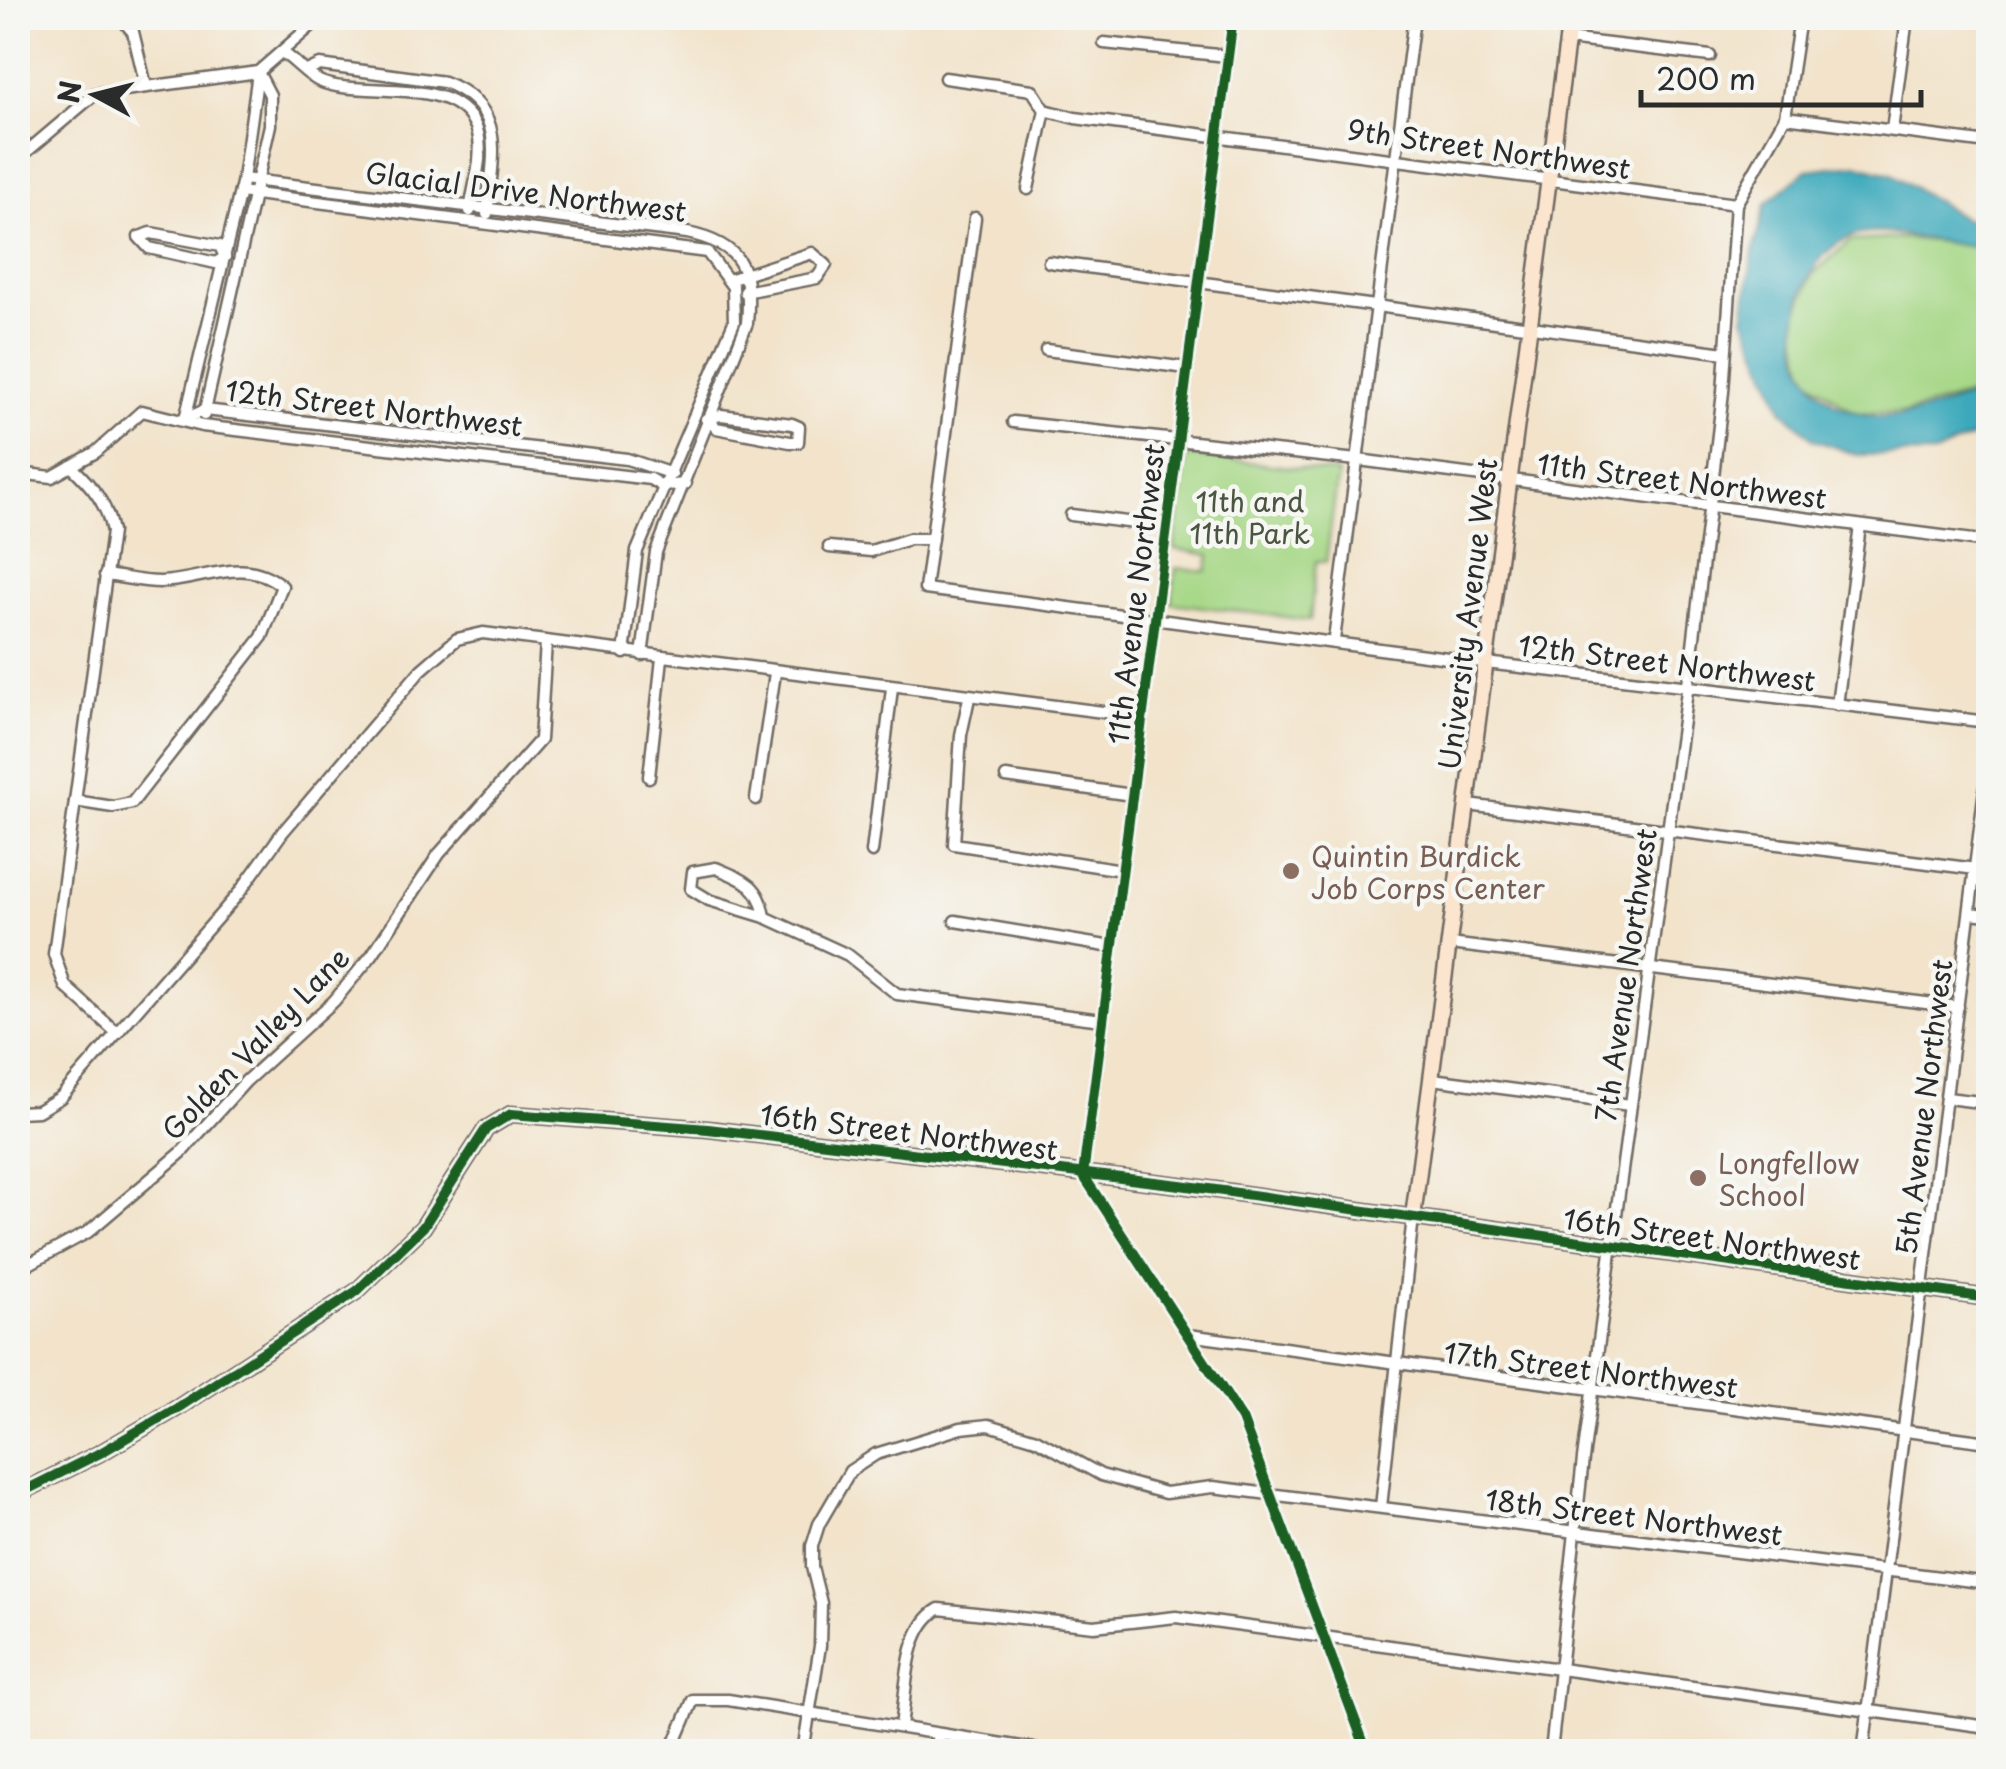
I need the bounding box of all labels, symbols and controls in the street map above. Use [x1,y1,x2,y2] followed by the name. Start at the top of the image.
[45,45,145,145] north arrow
[1641,45,1921,107] scale bar
[1656,55,1756,100] text: 200 m
[46,78,91,105] text: N
[1345,107,1633,189] street label: 9th Street Northwest
[363,150,689,232] street label: Glacial Drive Northwest
[223,367,525,447] street label: 12th Street Northwest
[1095,441,1175,747] street label: 11th Avenue Northwest
[1535,441,1829,519] street label: 11th Street Northwest
[1427,456,1507,772] street label: University Avenue West
[1190,479,1310,554] park label: 11th and 11th Park
[1516,622,1818,702] street label: 12th Street Northwest
[1583,826,1667,1124] street label: 7th Avenue Northwest
[1311,834,1545,909] place label: Quintin Burdick Job Corps Center
[1280,860,1302,882] marker: Quintin Burdick Job Corps Center
[151,937,359,1149] street label: Golden Valley Lane
[1884,957,1962,1257] street label: 5th Avenue Northwest
[758,1091,1060,1171] street label: 16th Street Northwest
[1718,1141,1860,1216] place label: Longfellow School
[1687,1167,1709,1189] marker: Longfellow School
[1561,1196,1863,1280] street label: 16th Street Northwest
[1442,1330,1740,1408] street label: 17th Street Northwest
[1483,1476,1785,1556] street label: 18th Street Northwest

